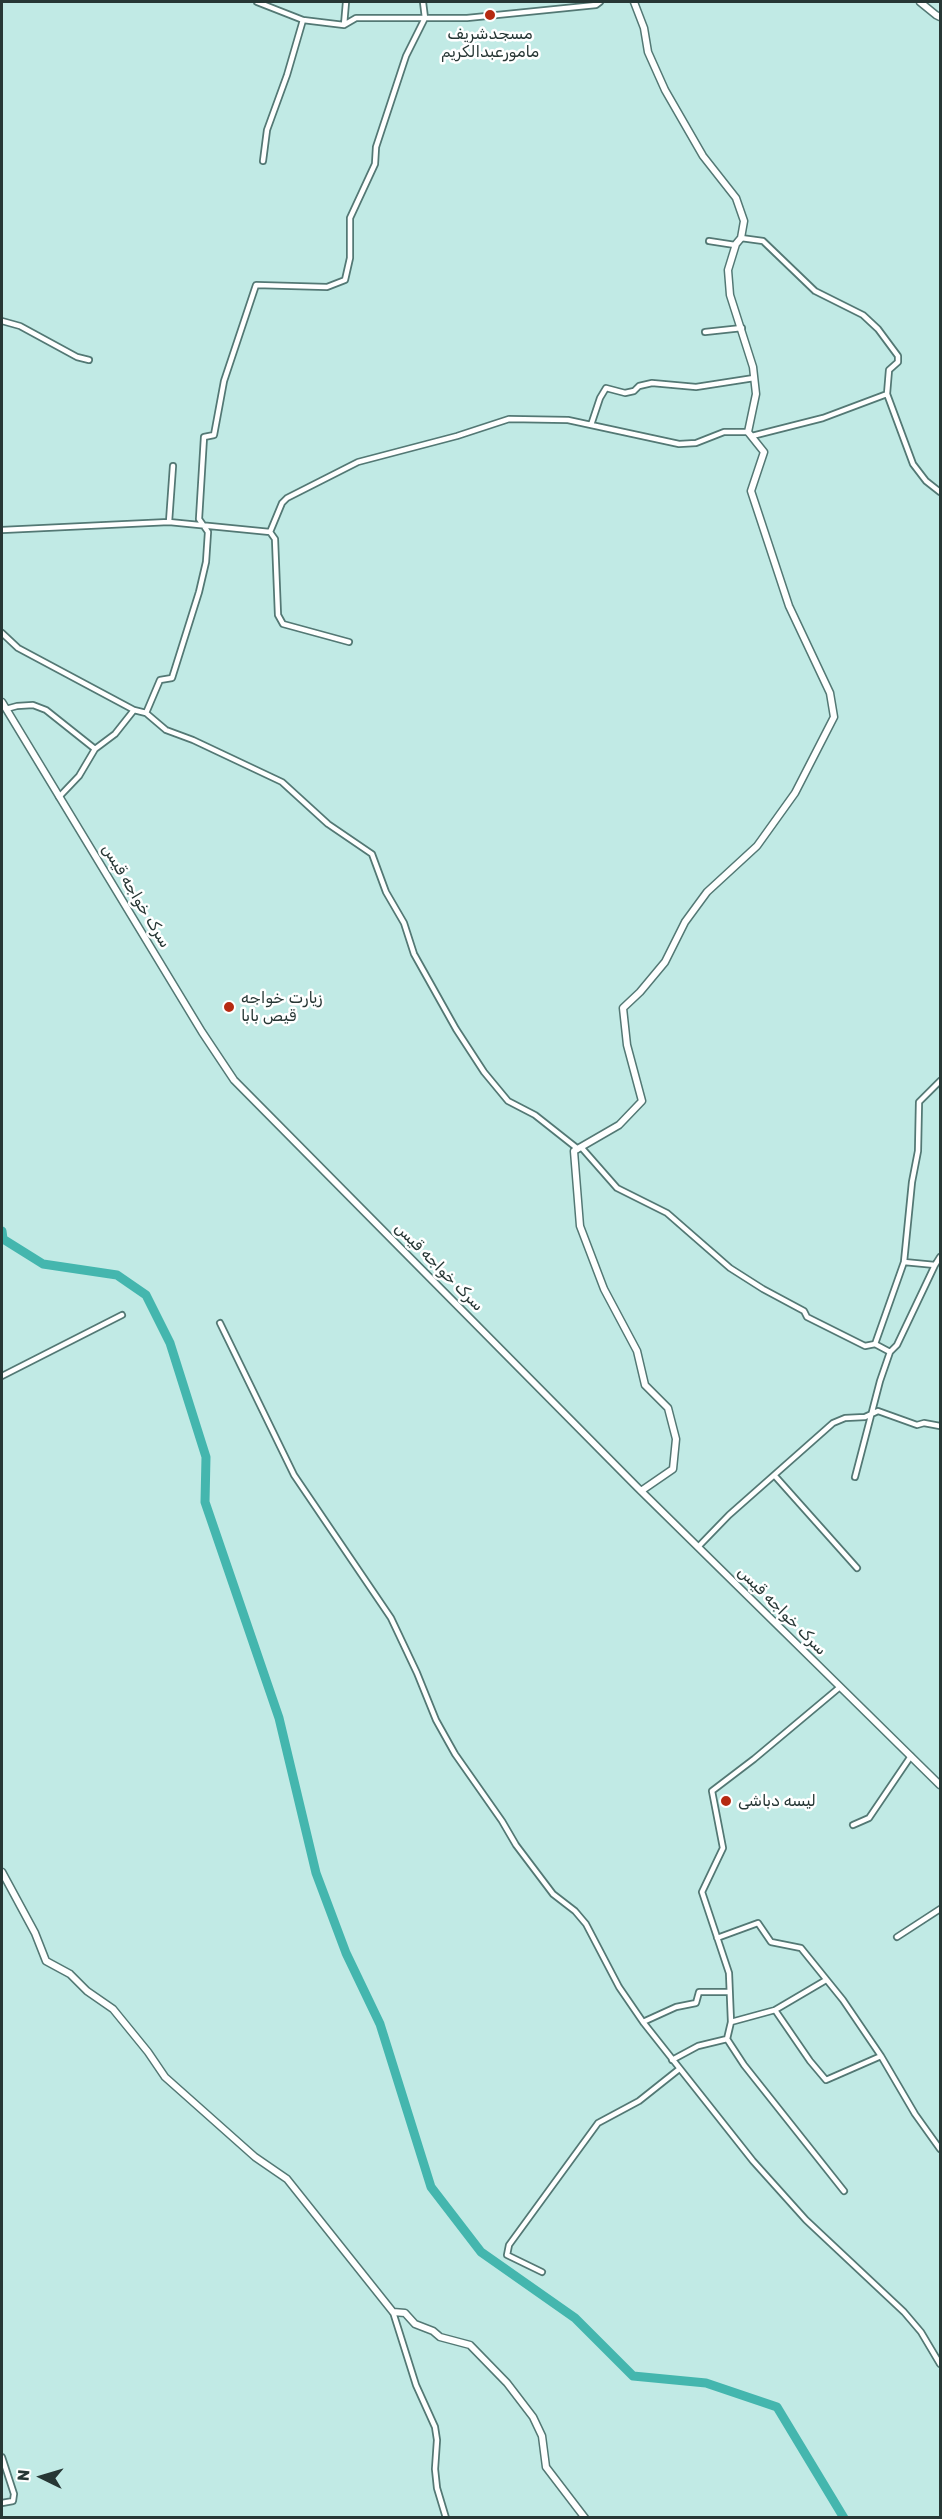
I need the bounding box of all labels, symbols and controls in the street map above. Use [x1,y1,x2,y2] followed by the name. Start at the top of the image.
[483,8,497,22] marker: مسجدشریف مامورعبدالکریم
[441,24,539,62] place label: مسجدشریف مامورعبدالکریم
[97,841,175,951] street label: سرک خواجه قیس
[241,988,323,1026] place label: زیارت خواجه قیص بابا
[222,1000,236,1014] marker: زیارت خواجه قیص بابا
[391,1219,487,1315] street label: سرک خواجه قیس
[734,1563,830,1659] street label: سرک خواجه قیس
[738,1791,816,1811] place label: لیسه دباشی
[719,1794,733,1808] marker: لیسه دباشی
[12,2447,72,2507] north arrow
[14,2469,34,2482] text: N

